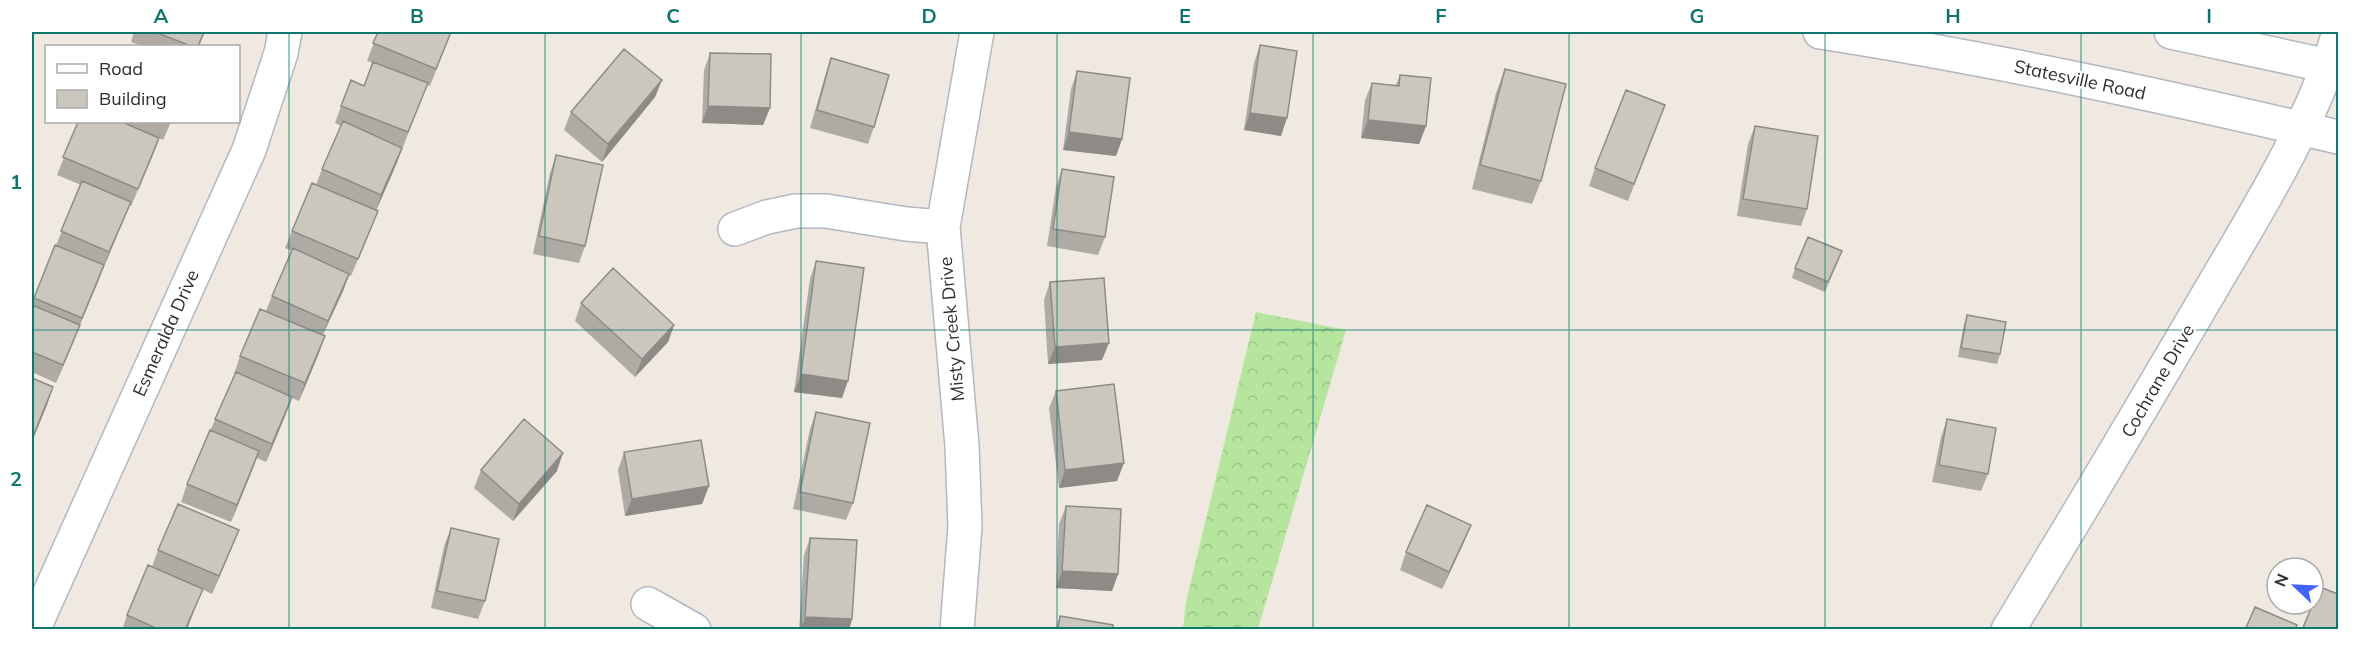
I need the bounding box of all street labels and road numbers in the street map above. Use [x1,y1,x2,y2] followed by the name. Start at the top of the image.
[2012,54,2148,105] street label: Statesville Road
[934,256,969,402] street label: Misty Creek Drive
[127,266,204,400] street label: Esmeralda Drive
[2116,320,2199,442] street label: Cochrane Drive

